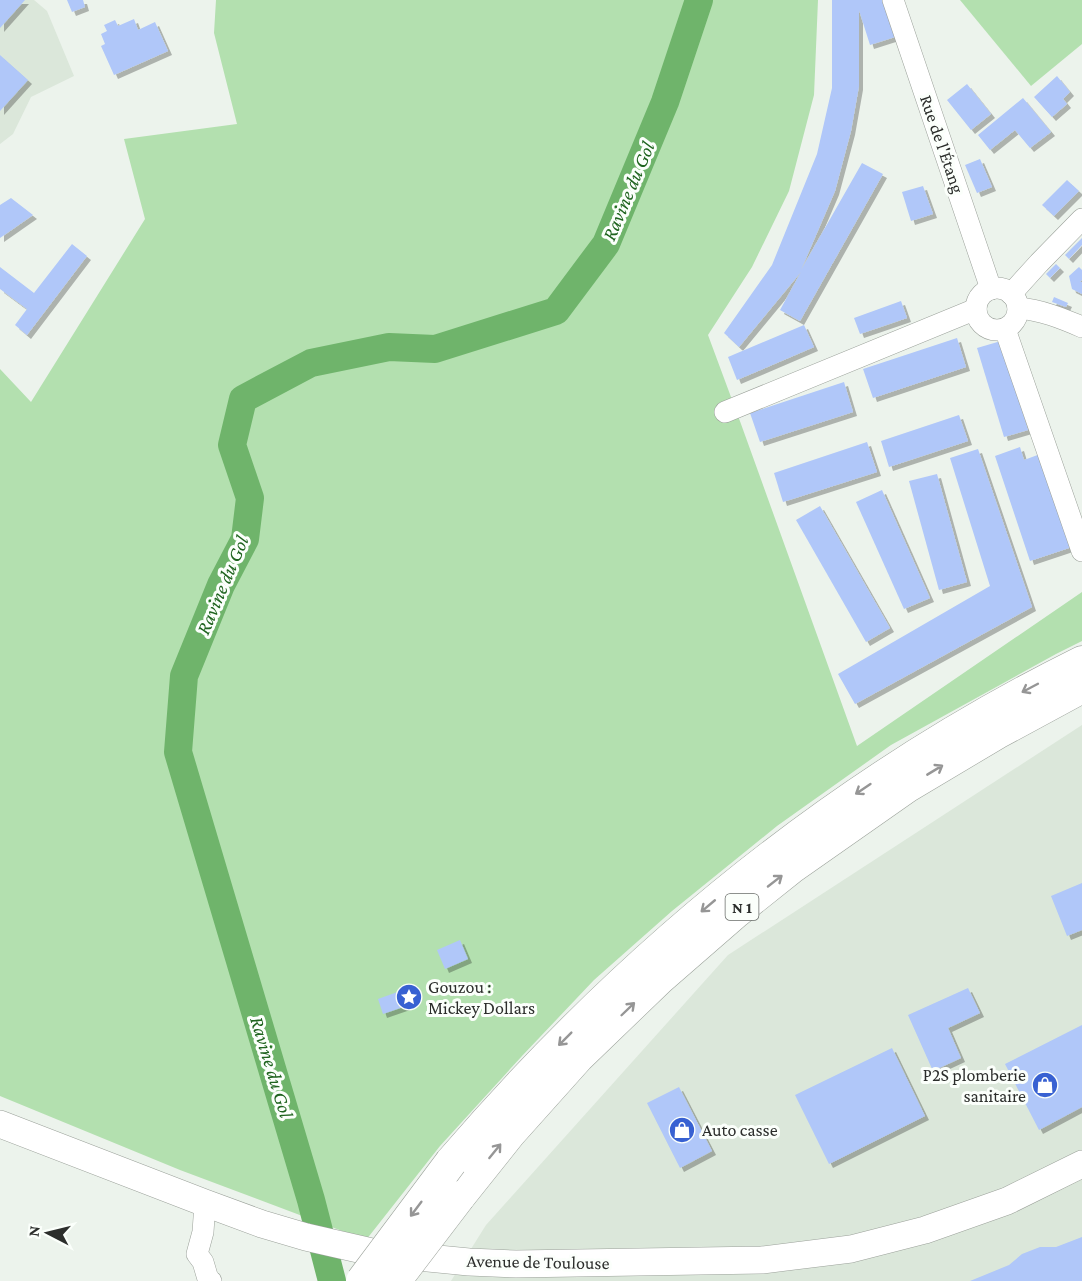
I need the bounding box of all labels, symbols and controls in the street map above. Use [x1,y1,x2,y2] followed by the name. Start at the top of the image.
[916,92,968,196] street label: Rue de l'Étang
[597,137,659,243] water label: Ravine du Gol
[191,531,253,637] water label: Ravine du Gol
[1021,683,1039,694] one-way arrow
[926,763,943,775] one-way arrow
[856,783,872,795] one-way arrow
[767,875,783,888] one-way arrow
[726,894,758,920] road number: N 1
[700,900,716,913] one-way arrow
[428,977,535,1018] place label: Gouzou : Mickey Dollars
[394,982,424,1012] place icon: Gouzou : Mickey Dollars
[621,1002,636,1016] one-way arrow
[246,1014,298,1121] water label: Ravine du Gol
[557,1031,572,1046] one-way arrow
[923,1065,1026,1106] place label: P2S plomberie sanitaire
[1030,1070,1060,1100] shop icon: P2S plomberie sanitaire
[667,1115,697,1145] shop icon: Auto casse
[702,1120,778,1140] place label: Auto casse
[489,1144,502,1160] one-way arrow
[409,1201,422,1217] one-way arrow
[18,1203,78,1263] north arrow
[25,1225,43,1238] text: N
[466,1251,610,1273] street label: Avenue de Toulouse

